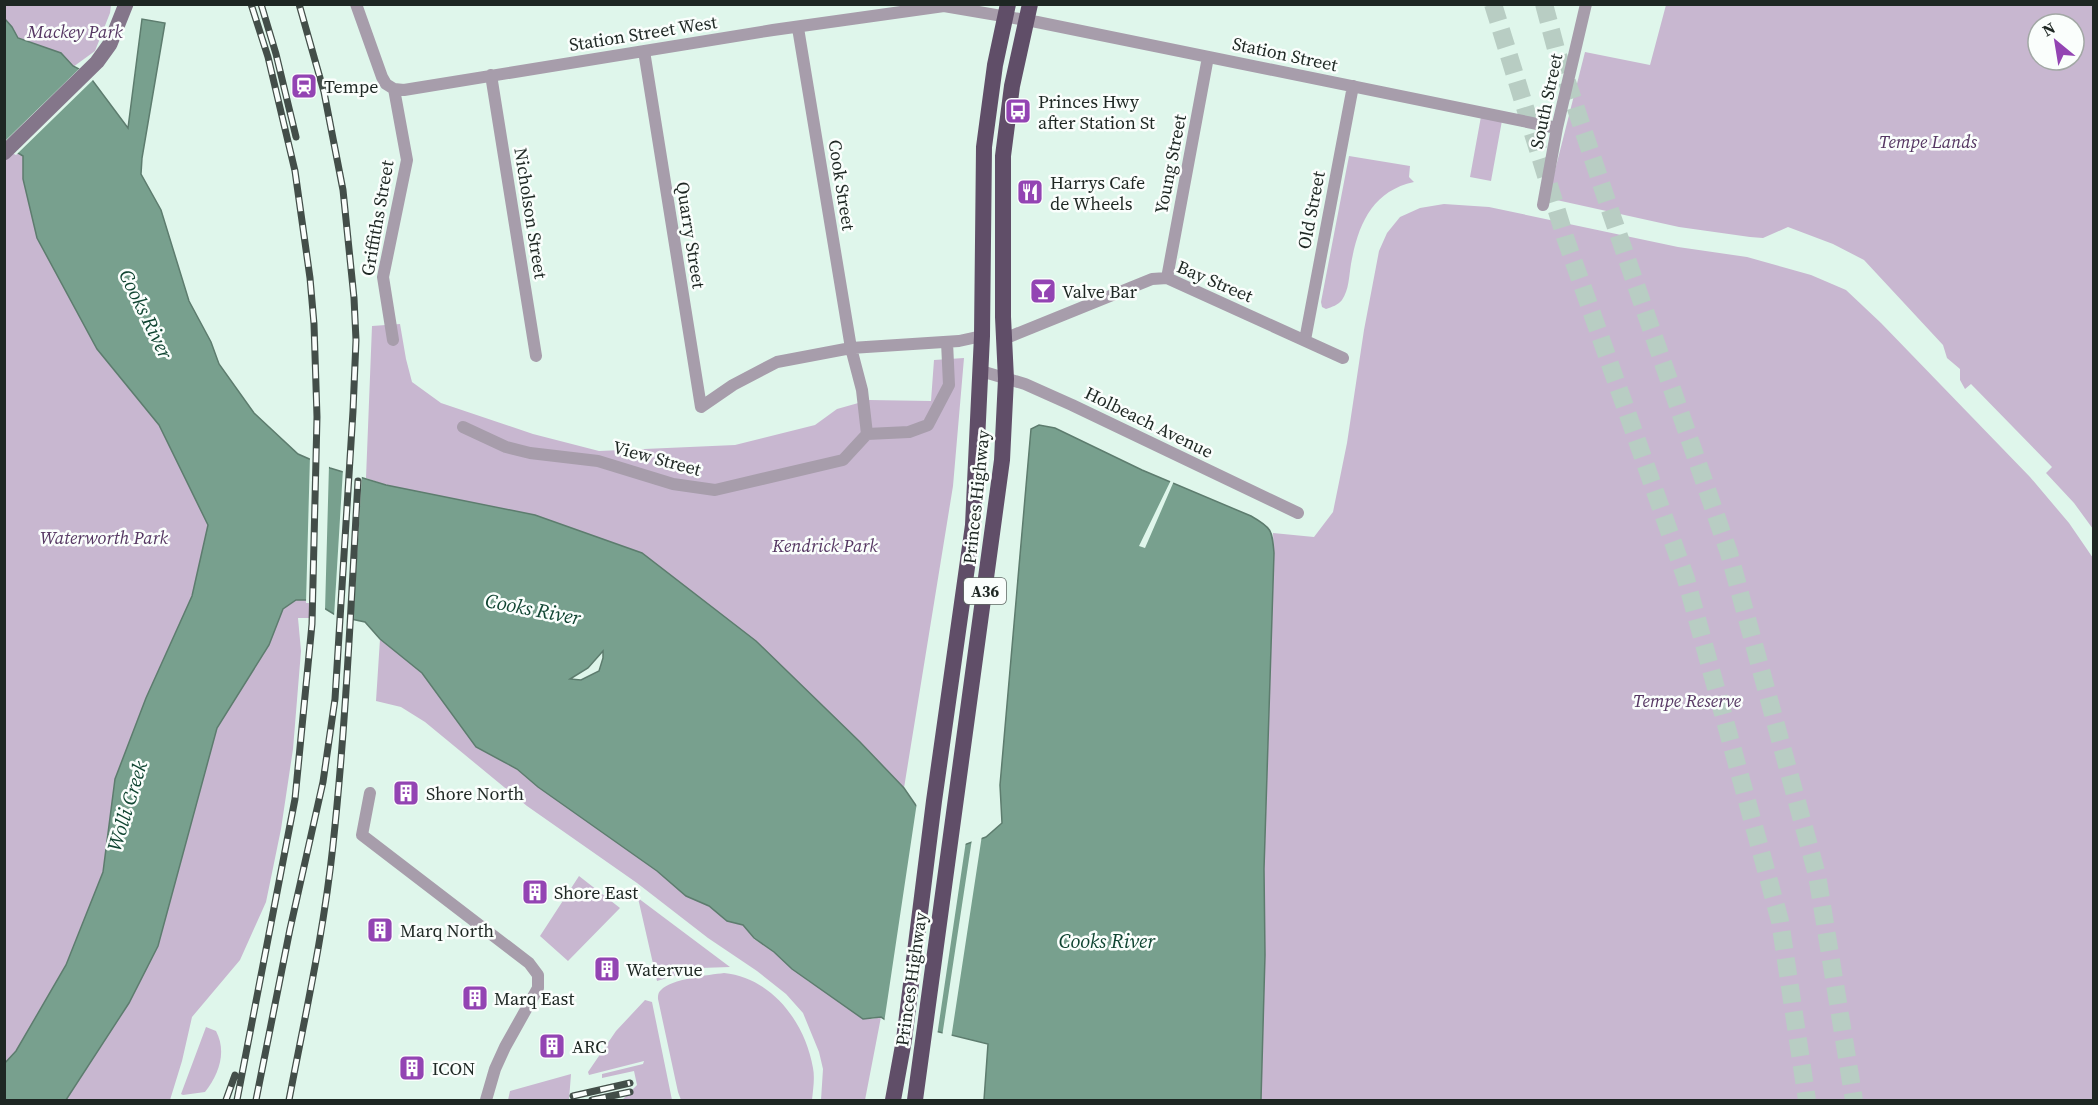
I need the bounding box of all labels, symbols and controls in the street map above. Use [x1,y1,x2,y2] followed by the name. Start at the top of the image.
[567,9,719,57] street label: Station Street West
[2026,12,2086,72] north arrow
[2038,16,2059,41] text: N
[26,19,123,44] park label: Mackey Park
[1230,31,1340,77] street label: Station Street
[1524,51,1568,151] street label: South Street
[289,71,319,101] station icon: Tempe
[324,74,378,99] place label: Tempe
[1038,89,1155,135] place label: Princes Hwy after Station St
[1003,96,1033,126] bus stop icon: Princes Hwy after Station St
[1148,112,1192,216] street label: Young Street
[1879,129,1978,154] park label: Tempe Lands
[822,138,862,232] street label: Cook Street
[508,146,554,280] street label: Nicholson Street
[355,158,399,278] street label: Griffiths Street
[1291,169,1331,251] street label: Old Street
[1050,170,1145,216] place label: Harrys Cafe de Wheels
[1015,177,1045,207] restaurant icon: Harrys Cafe de Wheels
[670,180,712,290] street label: Quarry Street
[1173,254,1257,308] street label: Bay Street
[112,264,180,364] water label: Cooks River
[1028,276,1058,306] bar icon: Valve Bar
[1062,279,1138,304] place label: Valve Bar
[1081,380,1217,464] street label: Holbeach Avenue
[957,428,996,565] street label: Princes Highway
[610,434,704,482] street label: View Street
[40,525,169,550] park label: Waterworth Park
[771,533,878,558] park label: Kendrick Park
[964,578,1006,604] road number: A36
[483,586,584,632] water label: Cooks River
[1633,688,1742,713] park label: Tempe Reserve
[100,757,154,855] water label: Wolli Creek
[391,778,421,808] building icon: Shore North
[426,781,524,806] place label: Shore North
[520,877,550,907] building icon: Shore East
[554,880,638,905] place label: Shore East
[889,910,933,1048] street label: Princes Highway
[365,915,395,945] building icon: Marq North
[400,918,494,943] place label: Marq North
[1059,927,1156,955] water label: Cooks River
[592,954,622,984] building icon: Watervue
[626,957,703,982] place label: Watervue
[460,983,490,1013] building icon: Marq East
[494,986,574,1011] place label: Marq East
[537,1031,567,1061] building icon: ARC
[572,1034,607,1059] place label: ARC
[397,1053,427,1083] building icon: ICON
[432,1056,475,1081] place label: ICON

